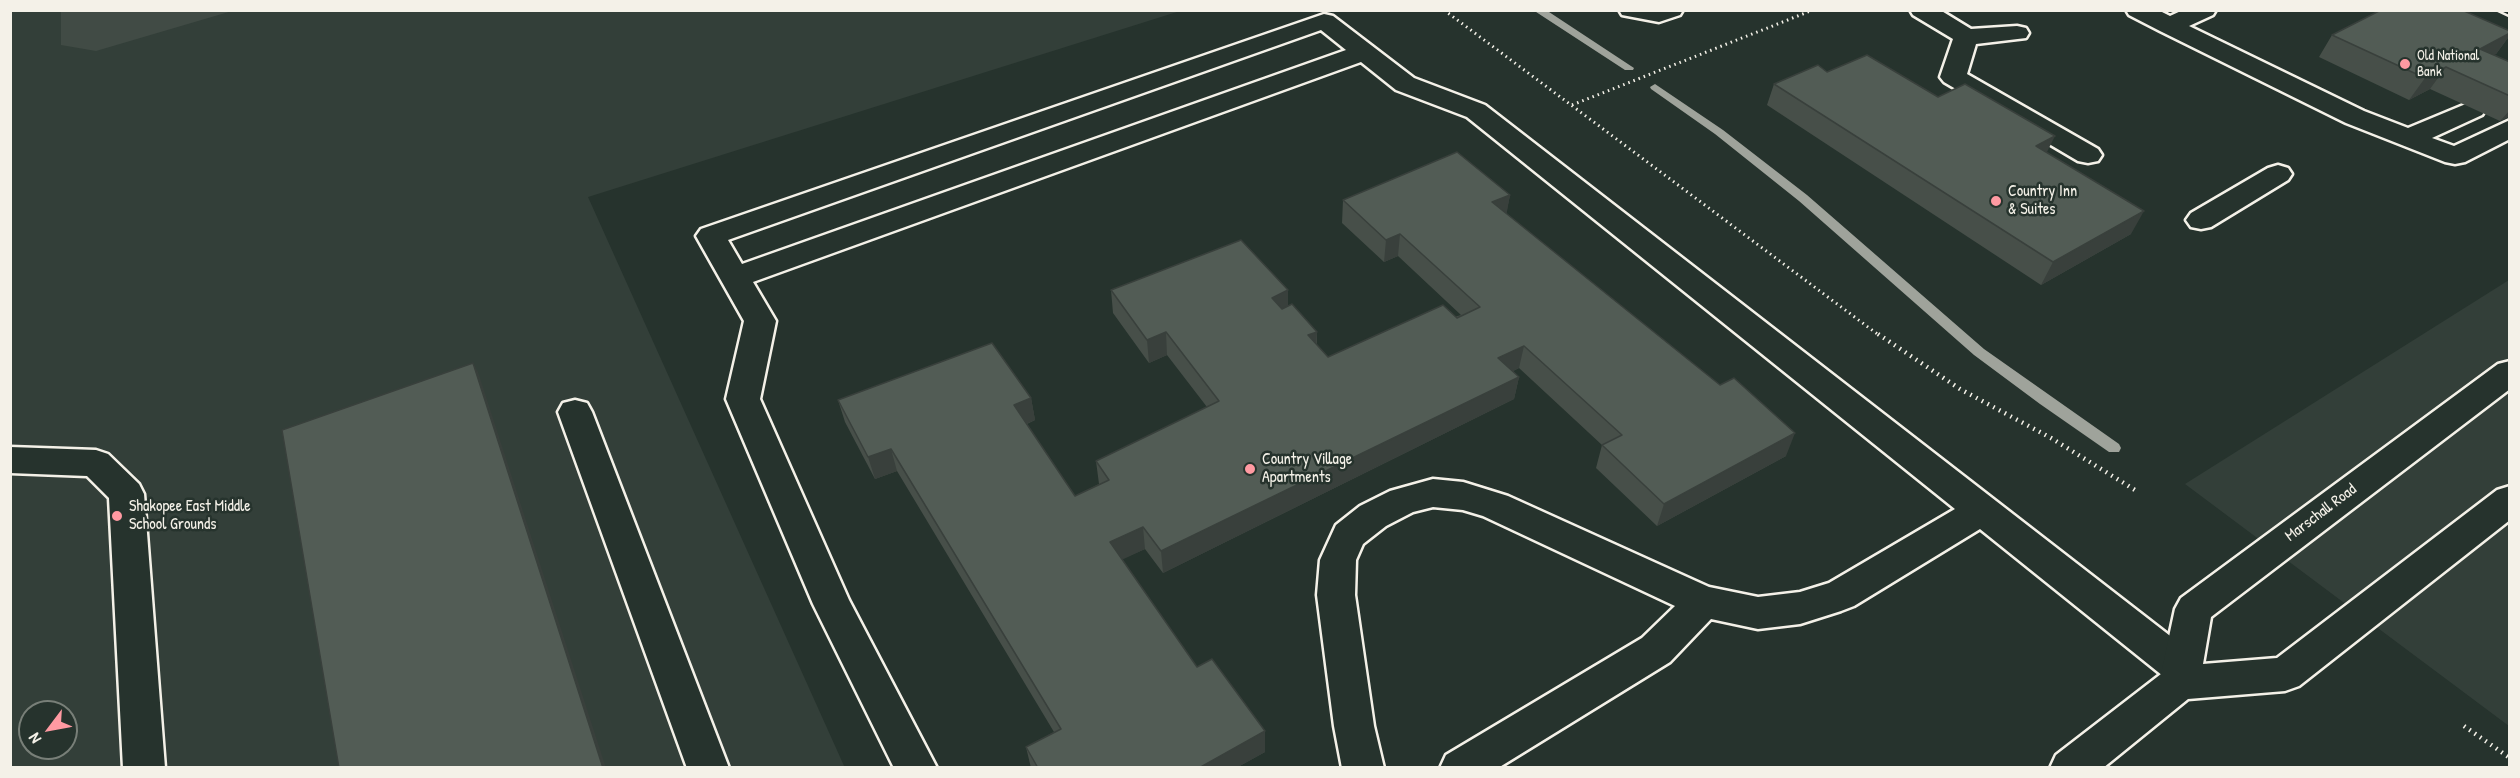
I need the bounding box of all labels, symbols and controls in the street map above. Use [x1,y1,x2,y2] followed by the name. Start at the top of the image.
[2417,48,2479,80] place label: Old National Bank
[2398,57,2412,71] marker: Old National Bank
[2008,182,2077,220] place label: Country Inn & Suites
[1989,194,2003,208] marker: Country Inn & Suites
[1262,450,1352,488] place label: Country Village Apartments
[1243,462,1257,476] marker: Country Village Apartments
[2282,480,2360,546] street label: Marschall Road
[129,497,251,535] place label: Shakopee East Middle School Grounds
[110,509,124,523] marker: Shakopee East Middle School Grounds
[18,700,78,760] north arrow
[23,729,46,748] text: N

